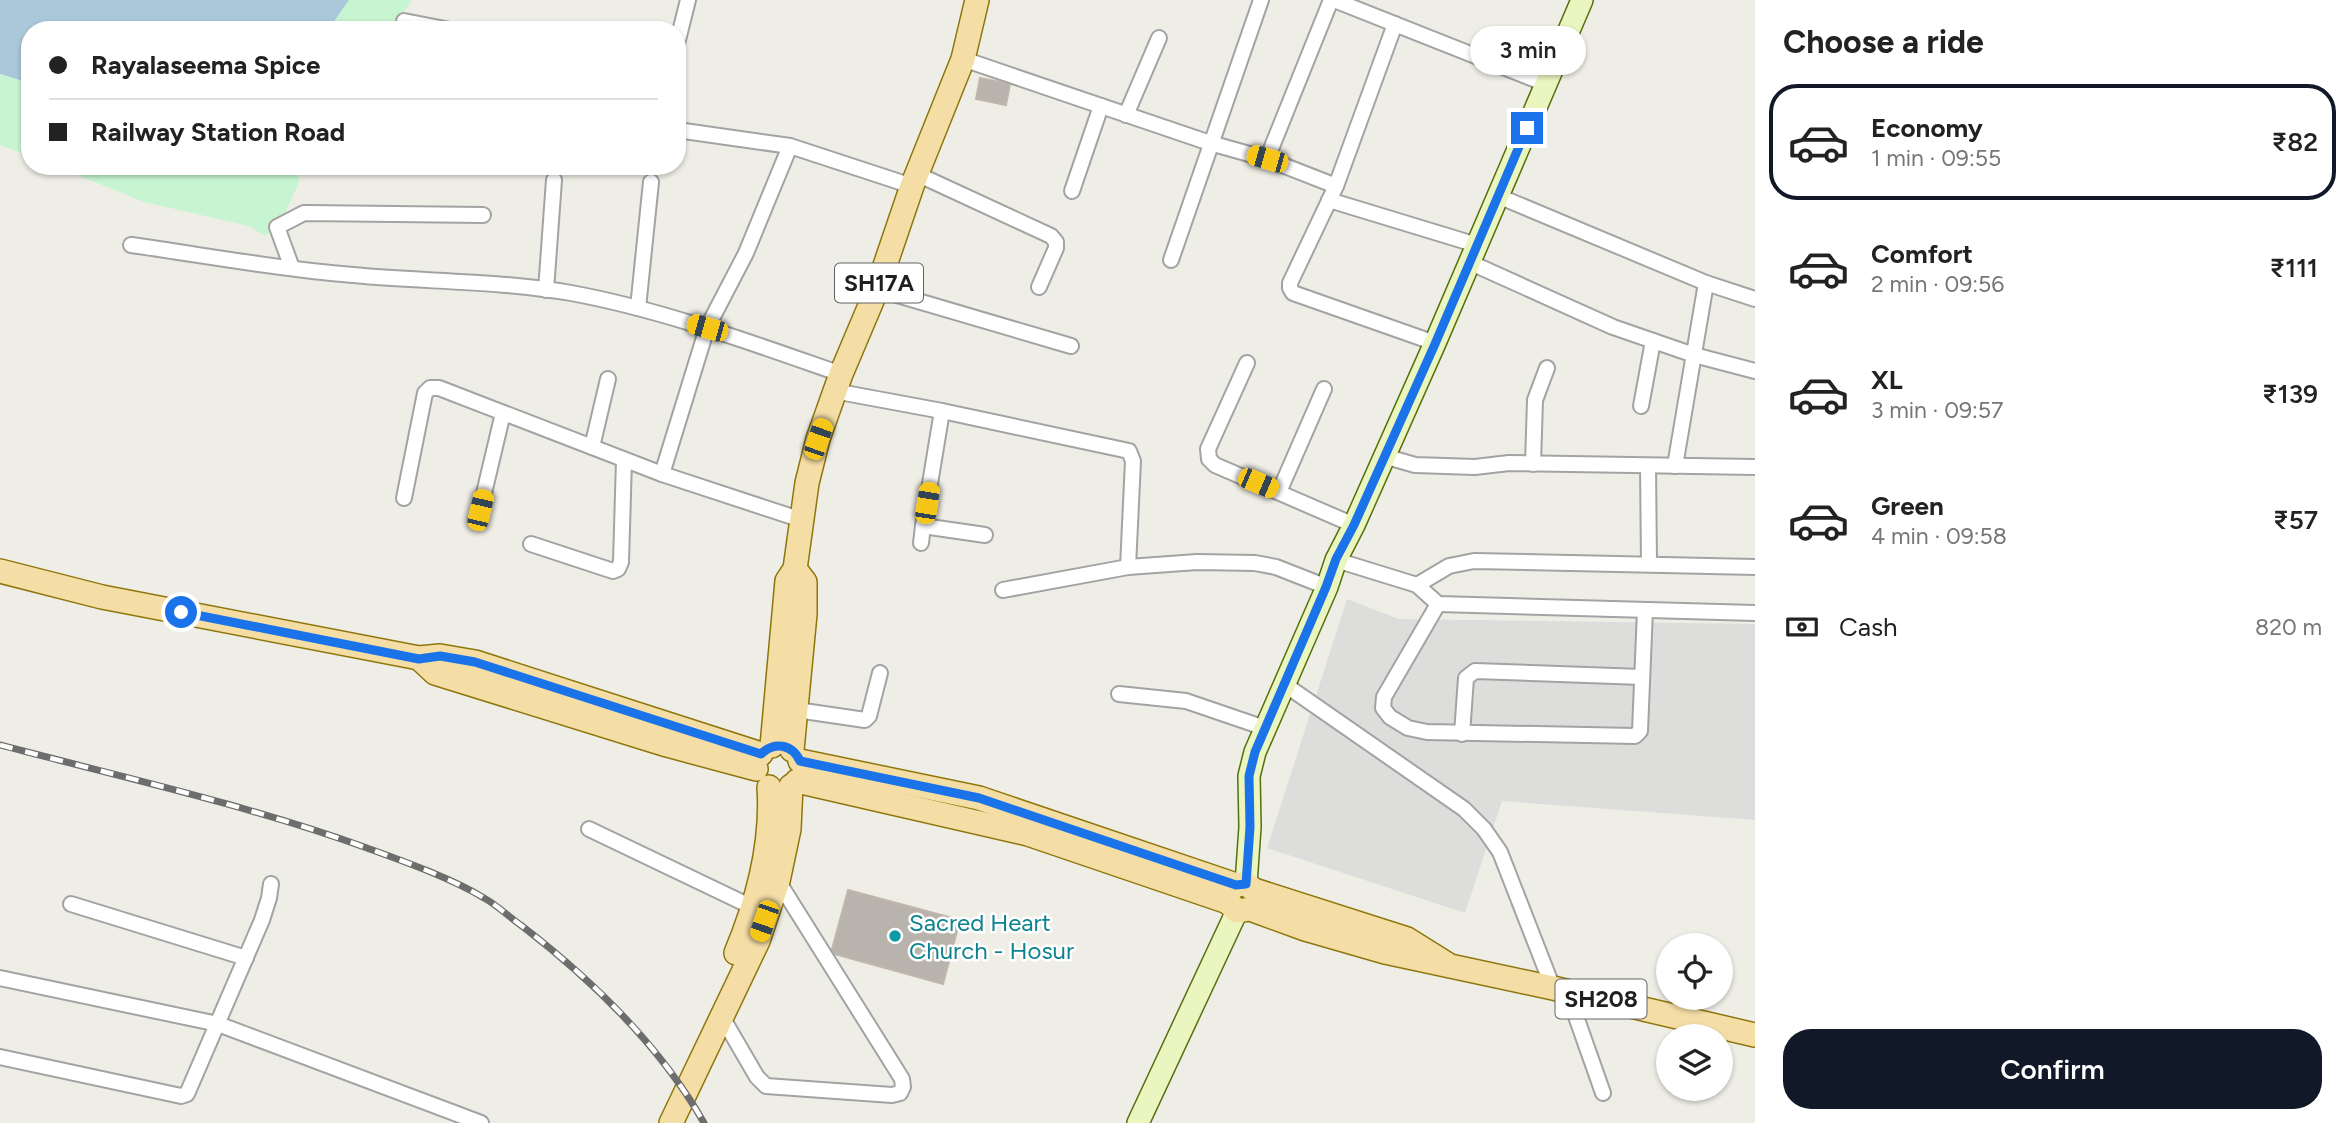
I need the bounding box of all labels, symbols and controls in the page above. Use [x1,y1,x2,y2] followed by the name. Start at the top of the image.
[1783,23,1984,61] text: Choose a ride
[1469,26,1585,76] callout: 3 min
[1500,36,1556,64] text: 3 min
[91,49,320,81] text: Rayalaseema Spice
[1787,111,1850,174] icon: car
[1511,112,1543,144] route end
[1871,112,1983,144] text: Economy
[91,116,345,148] text: Railway Station Road
[2271,126,2318,158] text: ₹82
[1244,143,1291,175] car
[1871,144,2001,172] text: 1 min · 09:55
[1787,237,1850,300] icon: car
[1871,238,1973,270] text: Comfort
[2269,252,2318,284] text: ₹111
[835,264,923,302] road number: SH17A
[1871,270,2004,298] text: 2 min · 09:56
[684,312,731,344] car
[1787,363,1850,426] icon: car
[1871,364,1903,396] text: XL
[2262,378,2318,410] text: ₹139
[1871,396,2003,424] text: 3 min · 09:57
[802,416,835,462] car
[1235,465,1282,501] car
[914,481,941,525] car
[466,487,495,533] car
[1787,489,1850,552] icon: car
[1871,490,1944,522] text: Green
[2273,504,2318,536] text: ₹57
[1871,522,2007,550] text: 4 min · 09:58
[165,596,197,628] route start
[1783,608,1821,646] icon: cash
[1839,611,1898,643] text: Cash
[2255,613,2322,641] text: 820 m
[748,898,781,944] car
[909,908,1074,965] place label: Sacred Heart Church - Hosur
[887,928,903,944] marker: Sacred Heart Church - Hosur
[1656,933,1733,1101] map controls
[1656,933,1733,1010] button: locate
[1556,980,1646,1018] road number: SH208
[1656,1024,1733,1101] button: layers
[1783,1029,2322,1109] button: Confirm

